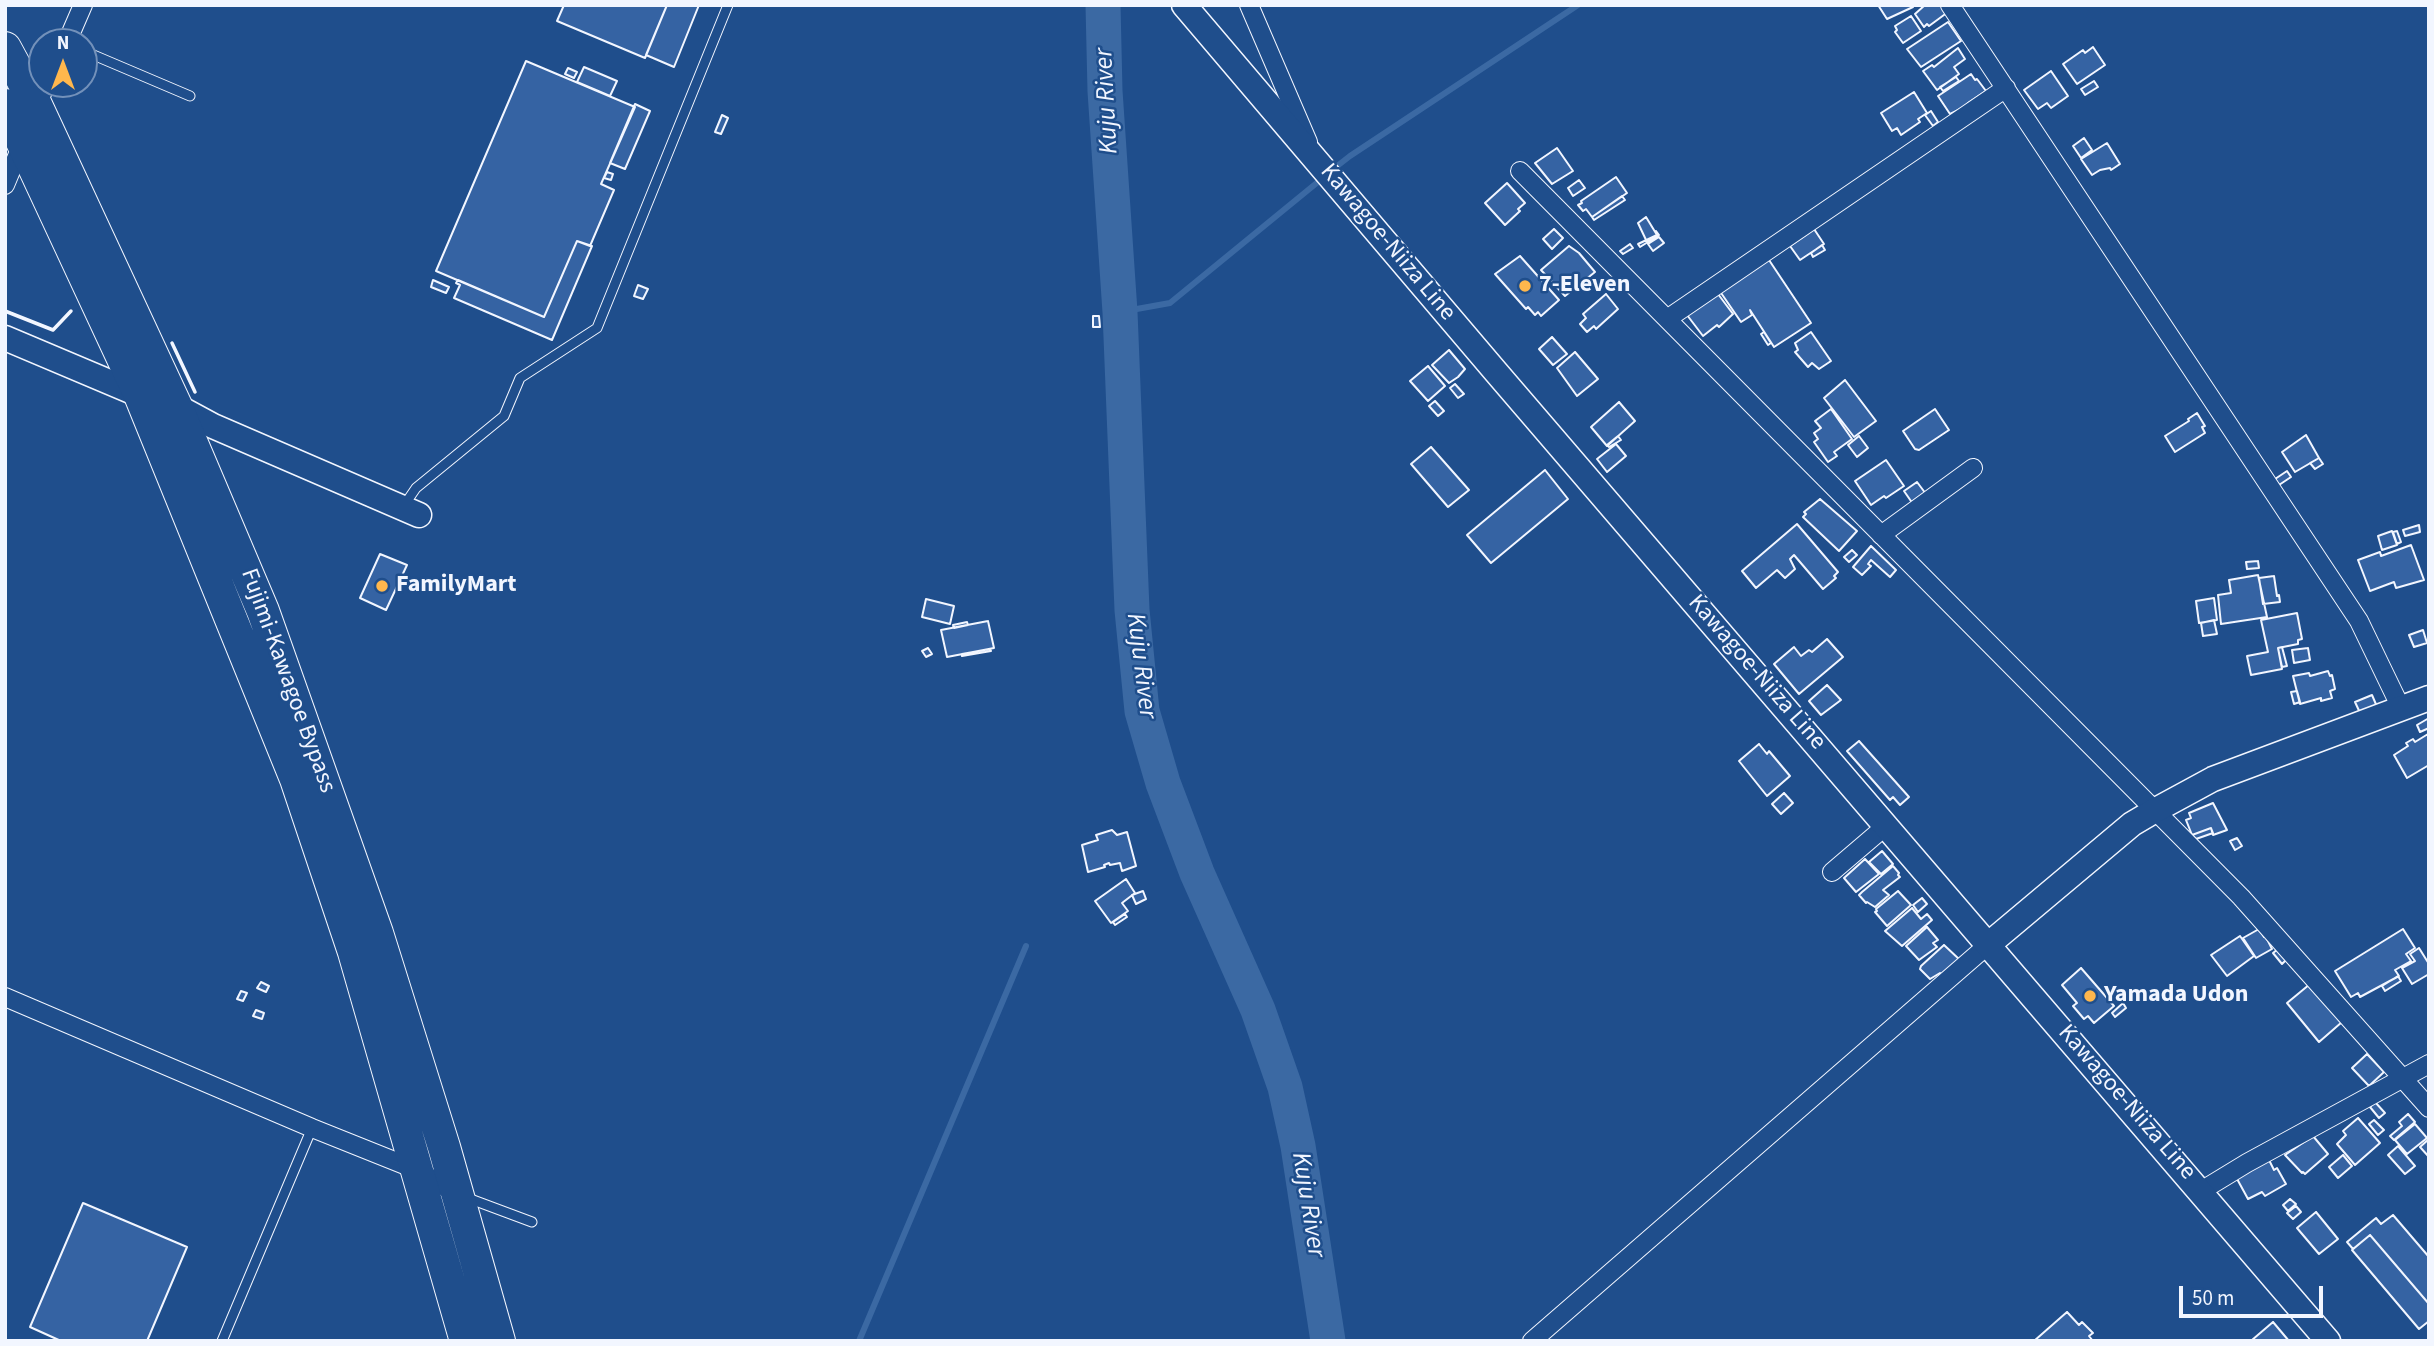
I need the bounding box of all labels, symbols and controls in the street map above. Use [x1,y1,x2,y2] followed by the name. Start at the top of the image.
[28,28,98,98] north arrow
[57,30,69,57] text: N
[1090,47,1126,155] water label: Kuju River
[1313,159,1461,327] street label: Kawagoe-Niiza Line
[1539,272,1630,300] place label: 7-Eleven
[1517,278,1533,294] marker: 7-Eleven
[233,565,341,797] street label: Fujimi-Kawagoe Bypass
[396,572,517,600] place label: FamilyMart
[374,578,390,594] marker: FamilyMart
[1681,590,1831,756] street label: Kawagoe-Niiza Line
[1118,611,1162,721] water label: Kuju River
[2104,982,2249,1010] place label: Yamada Udon
[2082,988,2098,1004] marker: Yamada Udon
[2051,1020,2201,1186] street label: Kawagoe-Niiza Line
[1283,1150,1331,1260] water label: Kuju River
[2182,1272,2326,1316] scale bar
[2192,1283,2234,1313] text: 50 m

